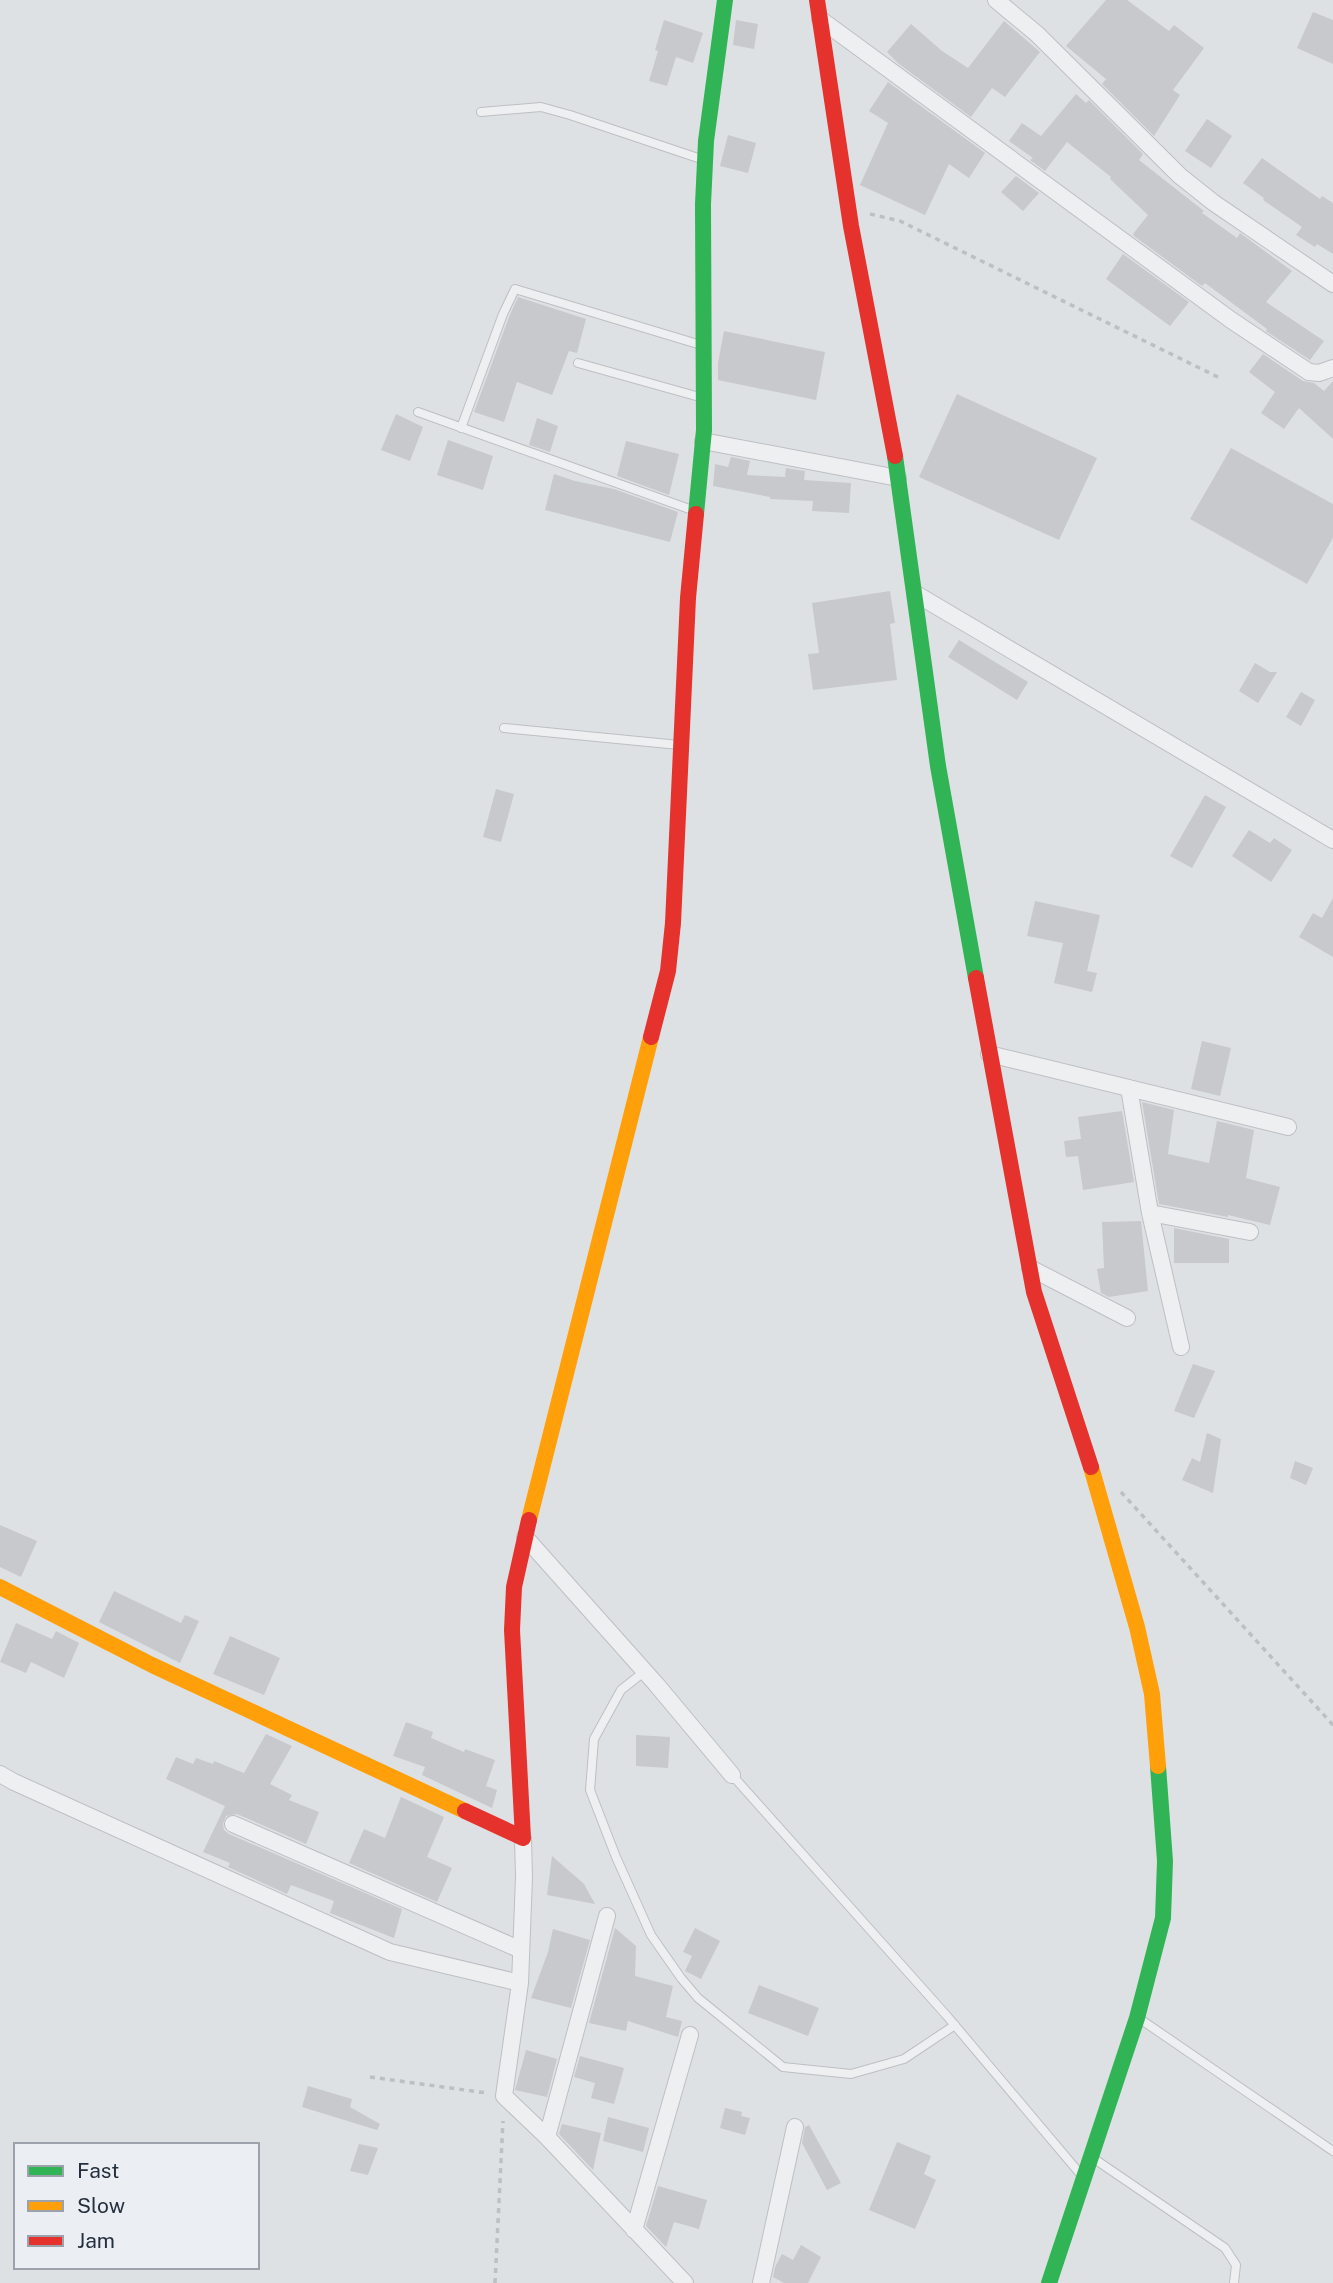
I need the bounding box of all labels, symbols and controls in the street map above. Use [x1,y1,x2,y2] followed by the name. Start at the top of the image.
[14,2143,259,2269] legend
[77,2158,119,2183] text: Fast
[77,2193,125,2218] text: Slow
[77,2228,115,2253] text: Jam

